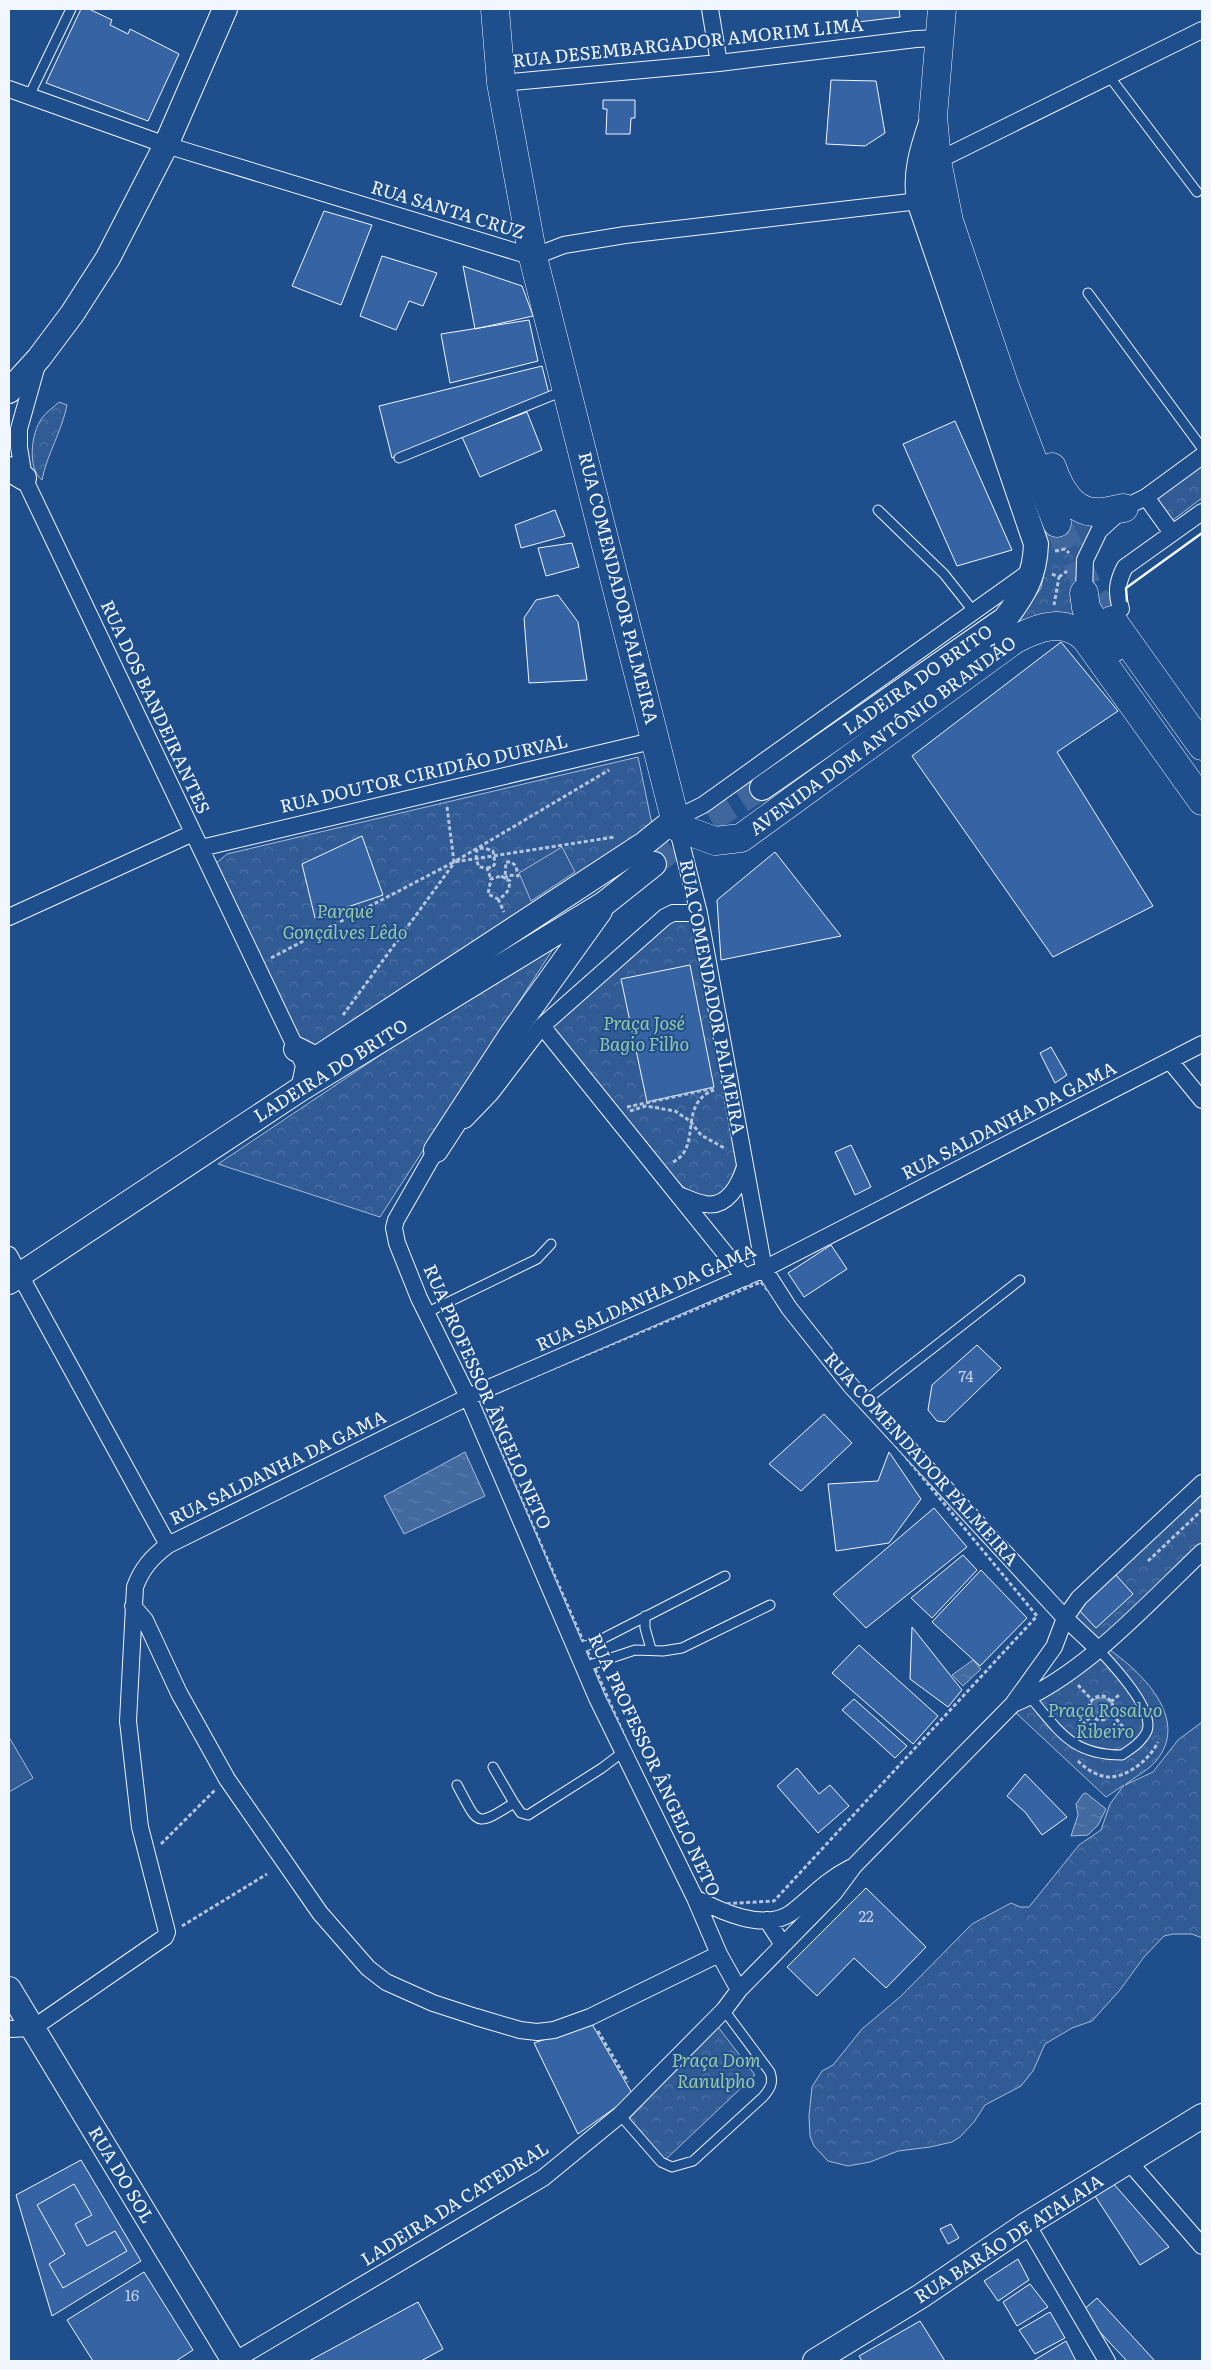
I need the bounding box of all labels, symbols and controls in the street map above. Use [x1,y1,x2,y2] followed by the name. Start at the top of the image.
[511,10,865,73] street label: RUA DESEMBARGADOR AMORIM LIMA
[368,172,529,245] street label: RUA SANTA CRUZ
[573,449,666,727] street label: RUA COMENDADOR PALMEIRA
[95,595,218,818] street label: RUA DOS BANDEIRANTES
[837,617,998,741] street label: LADEIRA DO BRITO
[743,629,1021,841] street label: AVENIDA DOM ANTÔNIO BRANDÃO
[277,726,570,819] street label: RUA DOUTOR CIRIDIÃO DURVAL
[674,857,753,1137] street label: RUA COMENDADOR PALMEIRA
[283,897,407,945] park label: Parque Gonçalves Lêdo
[599,1009,689,1057] park label: Praça José Bagio Filho
[248,1011,413,1128] street label: LADEIRA DO BRITO
[896,1054,1120,1186] street label: RUA SALDANHA DA GAMA
[531,1236,760,1357] street label: RUA SALDANHA DA GAMA
[418,1260,559,1533] street label: RUA PROFESSOR ÂNGELO NETO
[818,1345,1026,1571] street label: RUA COMENDADOR PALMEIRA
[959,1364,973,1387] house number: 74
[164,1402,390,1531] street label: RUA SALDANHA DA GAMA
[582,1628,728,1900] street label: RUA PROFESSOR ÂNGELO NETO
[1048,1696,1162,1744] park label: Praça Rosalvo Ribeiro
[858,1904,874,1927] house number: 22
[671,2046,761,2094] park label: Praça Dom Ranulpho
[83,2121,162,2228] street label: RUA DO SOL
[355,2134,553,2272] street label: LADEIRA DA CATEDRAL
[908,2166,1108,2309] street label: RUA BARÃO DE ATALAIA
[125,2283,139,2306] house number: 16

